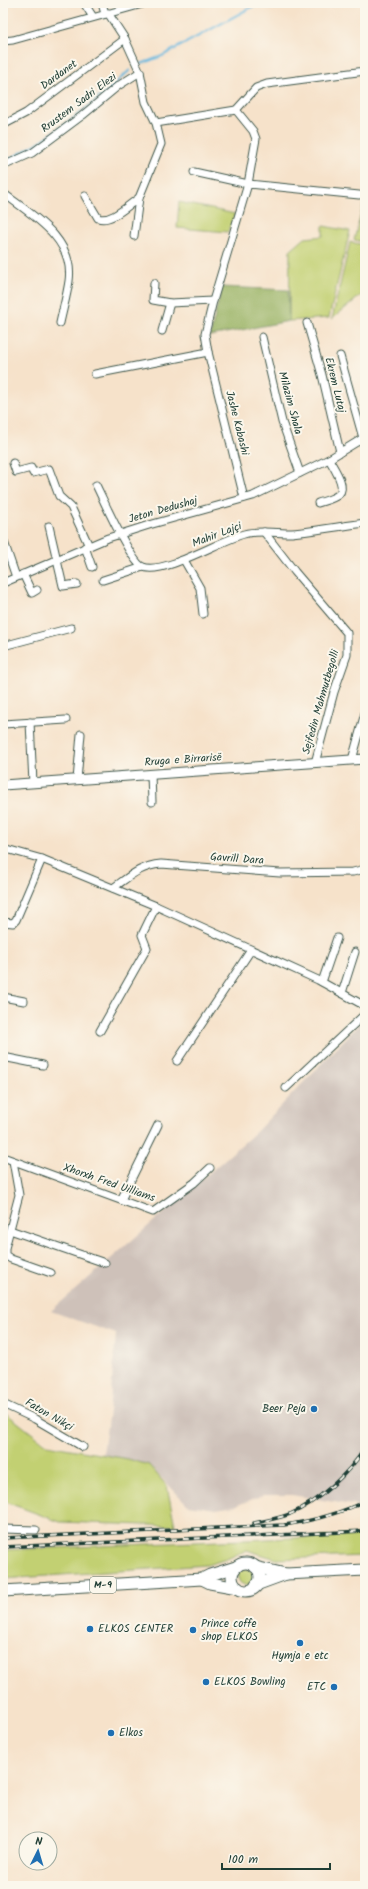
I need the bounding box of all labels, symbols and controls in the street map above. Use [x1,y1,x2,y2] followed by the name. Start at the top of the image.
[37,55,82,95] street label: Dardanet
[37,68,121,138] street label: Rrustem Sadri Elezi
[319,355,351,416] street label: Ekrem Lutaj
[273,370,307,436] street label: Milazim Shala
[220,389,254,458] street label: Jashe Kabashi
[126,491,201,528] street label: Jeton Dedushaj
[190,517,245,553] street label: Mahir Lajçi
[297,647,345,756] street label: Sejfedin Mahmutbegolli
[144,748,222,772] street label: Rruga e Birrarisë
[210,848,264,870] street label: Gavrill Dara
[60,1159,158,1207] street label: Xhorxh Fred Uilliams
[21,1394,77,1436] street label: Faton Nikçi
[262,1400,306,1418] place label: Beer Peja
[309,1404,319,1414] marker: Beer Peja
[90,1577,116,1593] road number: M-9
[201,1615,258,1646] place label: Prince coffe shop ELKOS
[98,1620,174,1638] place label: ELKOS CENTER
[85,1624,95,1634] marker: ELKOS CENTER
[188,1625,198,1635] marker: Prince coffe shop ELKOS
[295,1638,305,1648] marker: Hymja e etc
[271,1647,329,1665] place label: Hymja e etc
[214,1673,286,1691] place label: ELKOS Bowling
[201,1677,211,1687] marker: ELKOS Bowling
[307,1678,326,1696] place label: ETC
[329,1682,339,1692] marker: ETC
[119,1724,143,1742] place label: Elkos
[106,1728,116,1738] marker: Elkos
[18,1831,58,1871] north arrow
[35,1833,43,1851] text: N
[222,1845,330,1871] scale bar
[228,1850,259,1869] text: 100 m

